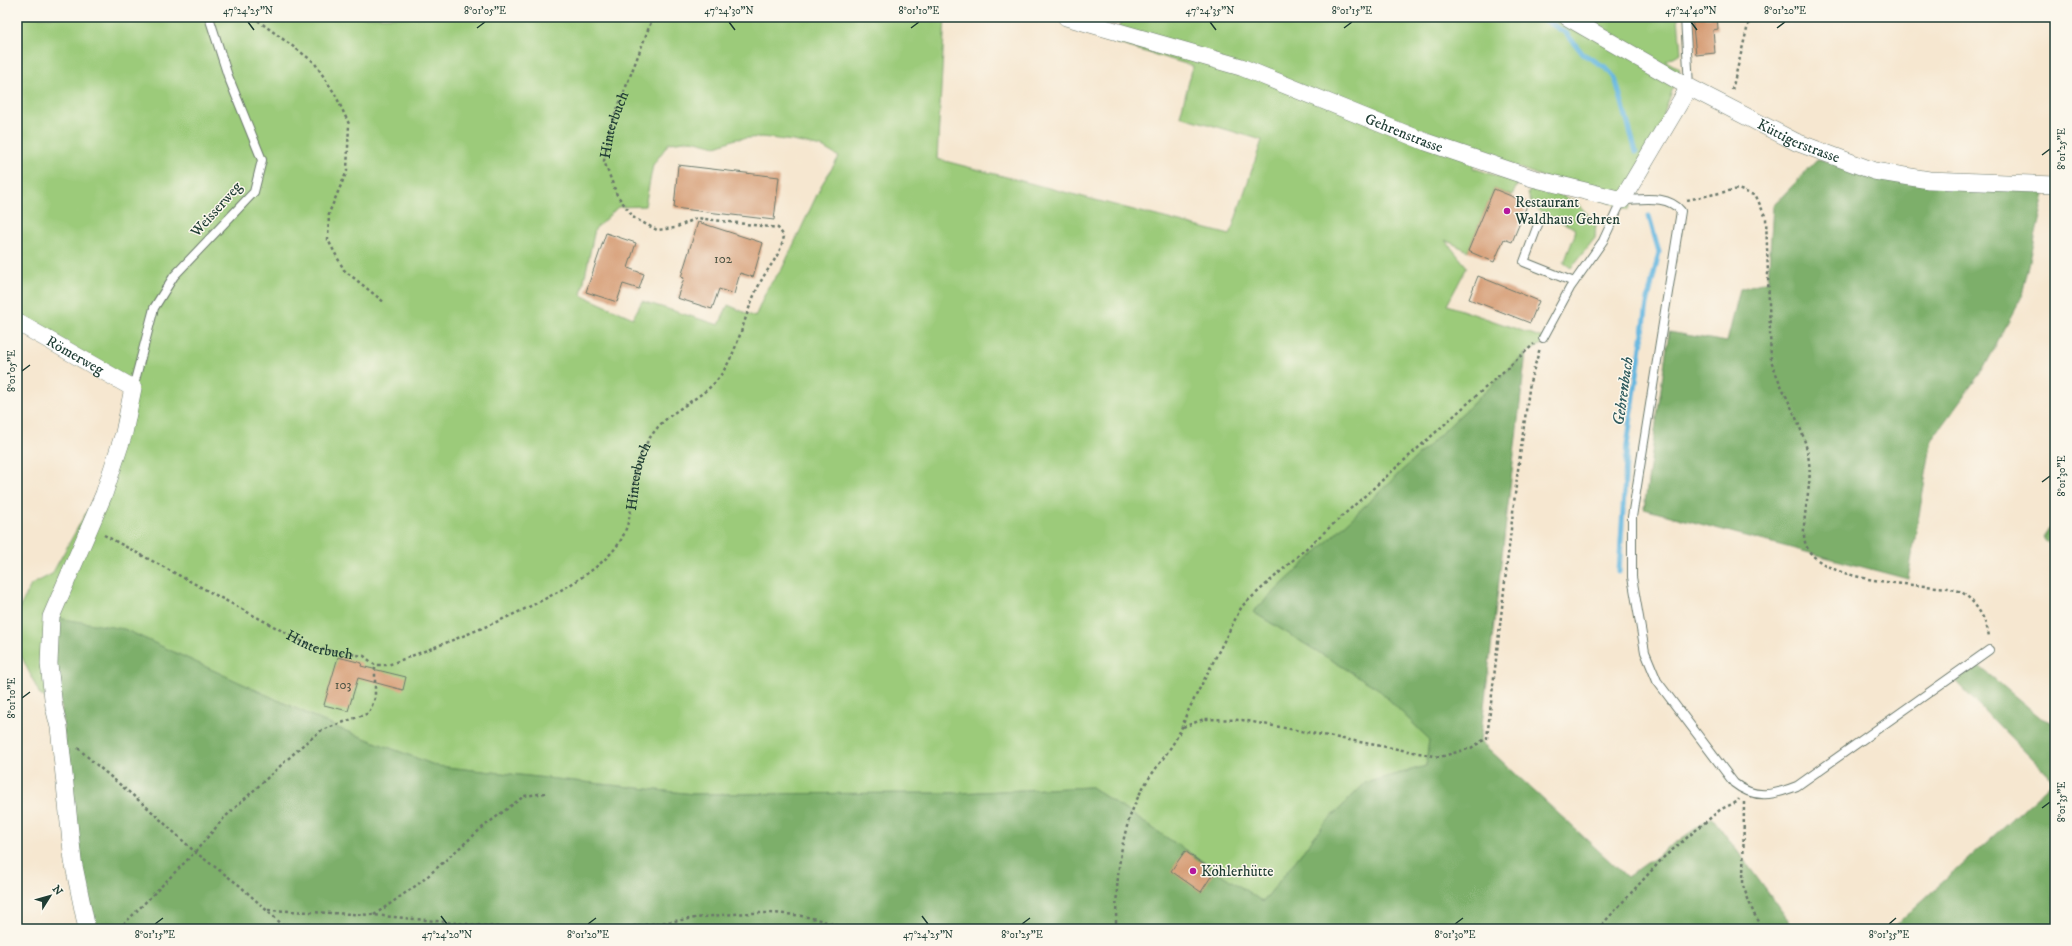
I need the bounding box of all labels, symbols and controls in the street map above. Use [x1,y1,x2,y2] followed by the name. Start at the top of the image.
[223,5,273,17] text: 47°24'25"N
[464,5,506,17] text: 8°01'05"E
[704,5,754,17] text: 47°24'30"N
[899,5,939,17] text: 8°01'10"E
[1186,5,1235,17] text: 47°24'35"N
[1332,5,1372,17] text: 8°01'15"E
[1665,5,1717,17] text: 47°24'40"N
[1764,5,1806,17] text: 8°01'20"E
[596,89,633,160] street label: Hinterbuch
[1362,109,1445,157] street label: Gehrenstrasse
[1754,115,1842,167] street label: Küttigerstrasse
[2056,128,2068,170] text: 8°01'25"E
[186,177,247,242] street label: Weisserweg
[1514,193,1620,229] place label: Restaurant Waldhaus Gehren
[1502,206,1512,216] marker: Restaurant Waldhaus Gehren
[714,251,733,267] house number: 102
[43,332,108,380] street label: Römerweg
[6,350,18,392] text: 8°01'05"E
[1608,355,1638,427] water label: Gehrenbach
[622,439,656,512] street label: Hinterbuch
[2056,456,2068,496] text: 8°01'30"E
[283,626,354,664] street label: Hinterbuch
[335,677,351,693] house number: 103
[6,678,18,718] text: 8°01'10"E
[2056,782,2068,822] text: 8°01'35"E
[1201,862,1274,881] place label: Köhlerhütte
[1188,866,1198,876] marker: Köhlerhütte
[30,876,70,916] north arrow
[49,883,65,898] text: N
[135,929,175,941] text: 8°01'15"E
[422,929,472,941] text: 47°24'20"N
[567,929,609,941] text: 8°01'20"E
[903,929,953,941] text: 47°24'25"N
[1001,929,1043,941] text: 8°01'25"E
[1435,929,1475,941] text: 8°01'30"E
[1869,929,1909,941] text: 8°01'35"E

